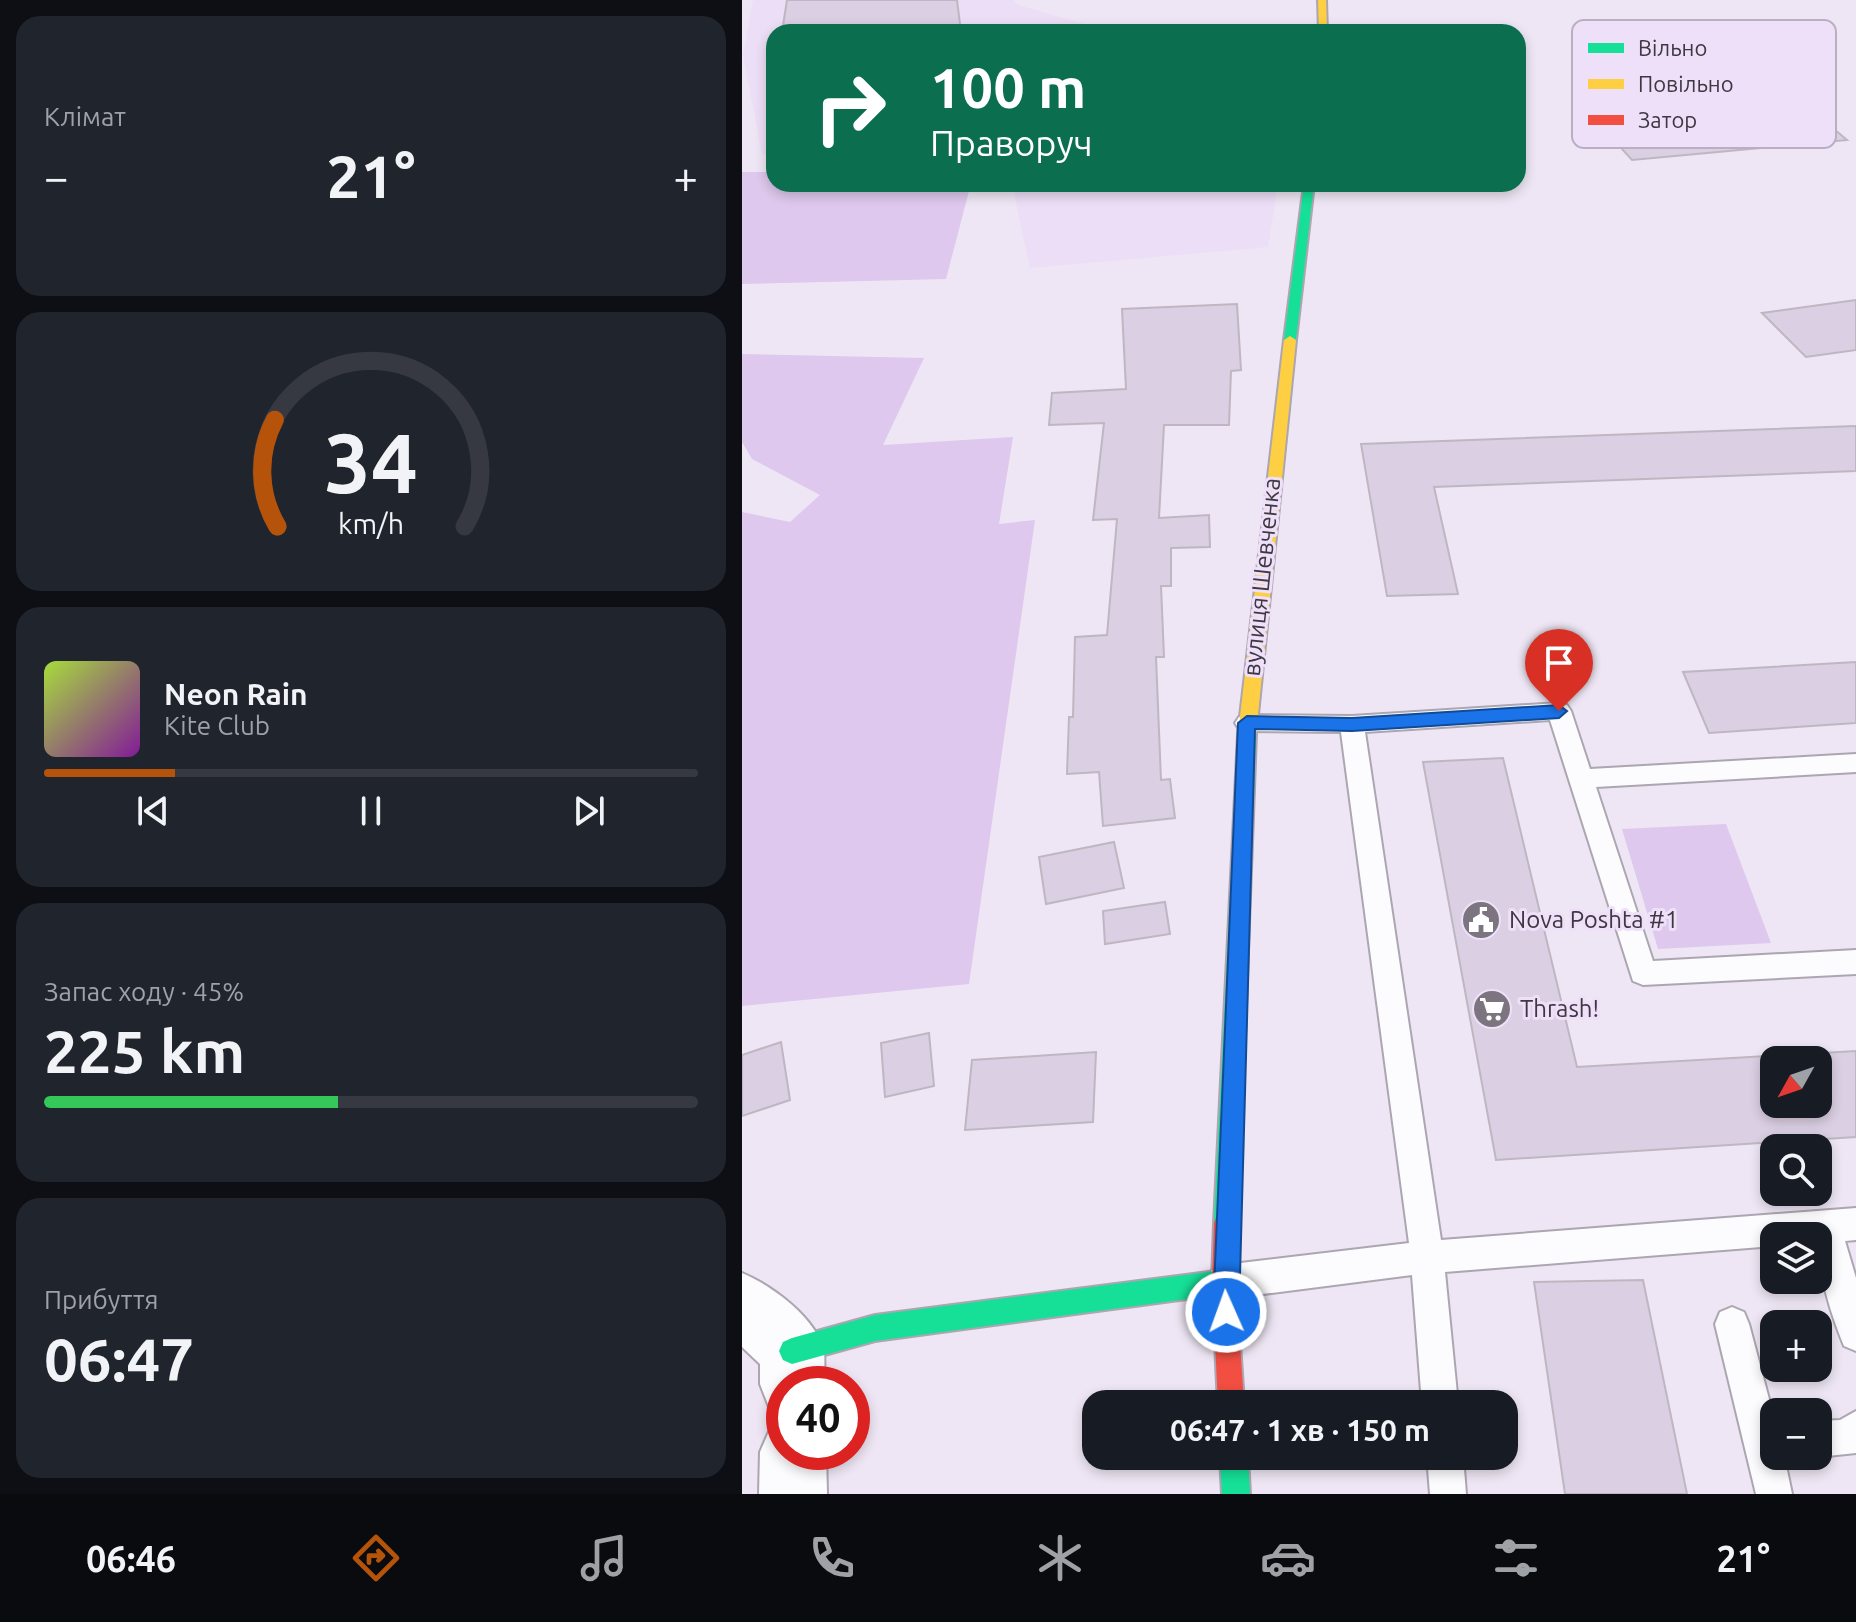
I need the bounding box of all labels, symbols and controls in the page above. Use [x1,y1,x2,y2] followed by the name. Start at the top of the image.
[1572,20,1836,148] legend
[1638,35,1707,60] text: Вільно
[798,56,902,160] icon: right
[930,56,1086,119] text: 100 m
[1638,71,1734,96] text: Повільно
[44,102,126,131] text: Клімат
[1638,107,1697,132] text: Затор
[930,122,1093,163] text: Праворуч
[327,142,415,209] text: 21°
[44,152,69,201] text: −
[673,152,698,201] text: +
[324,415,418,509] text: 34
[1238,476,1285,677] street label: вулиця Шевченка
[338,508,404,540] text: km/h
[1525,629,1593,711] pin
[1537,641,1581,685] icon: arrive
[164,677,308,711] text: Neon Rain
[164,711,270,740] text: Kite Club
[131,789,175,833] icon: previous
[349,789,393,833] icon: pause
[567,789,611,833] icon: next
[1460,899,1502,941] public building icon: Nova Poshta #1
[1509,906,1678,933] place label: Nova Poshta #1
[44,977,244,1006] text: Запас ходу · 45%
[1471,988,1513,1030] supermarket icon: Thrash!
[1520,995,1599,1022] place label: Thrash!
[44,1017,245,1084] text: 225 km
[1760,1046,1832,1118] north arrow
[1760,1046,1832,1470] map controls
[1760,1134,1832,1206] button: search
[1760,1222,1832,1294] button: layers
[1184,1270,1268,1354] position arrow
[44,1285,158,1314] text: Прибуття
[1760,1310,1832,1382] button: +
[44,1325,194,1392] text: 06:47
[766,1366,870,1470] speed limit sign: 40
[1760,1398,1832,1470] button: −
[1170,1413,1430,1447] text: 06:47 · 1 хв · 150 m
[348,1530,404,1586] icon: directions
[576,1530,632,1586] icon: music
[804,1530,860,1586] icon: phone
[1032,1530,1088,1586] icon: climate
[1260,1530,1316,1586] icon: car
[1488,1530,1544,1586] icon: filters
[86,1538,176,1579] text: 06:46
[1717,1538,1770,1579] text: 21°

